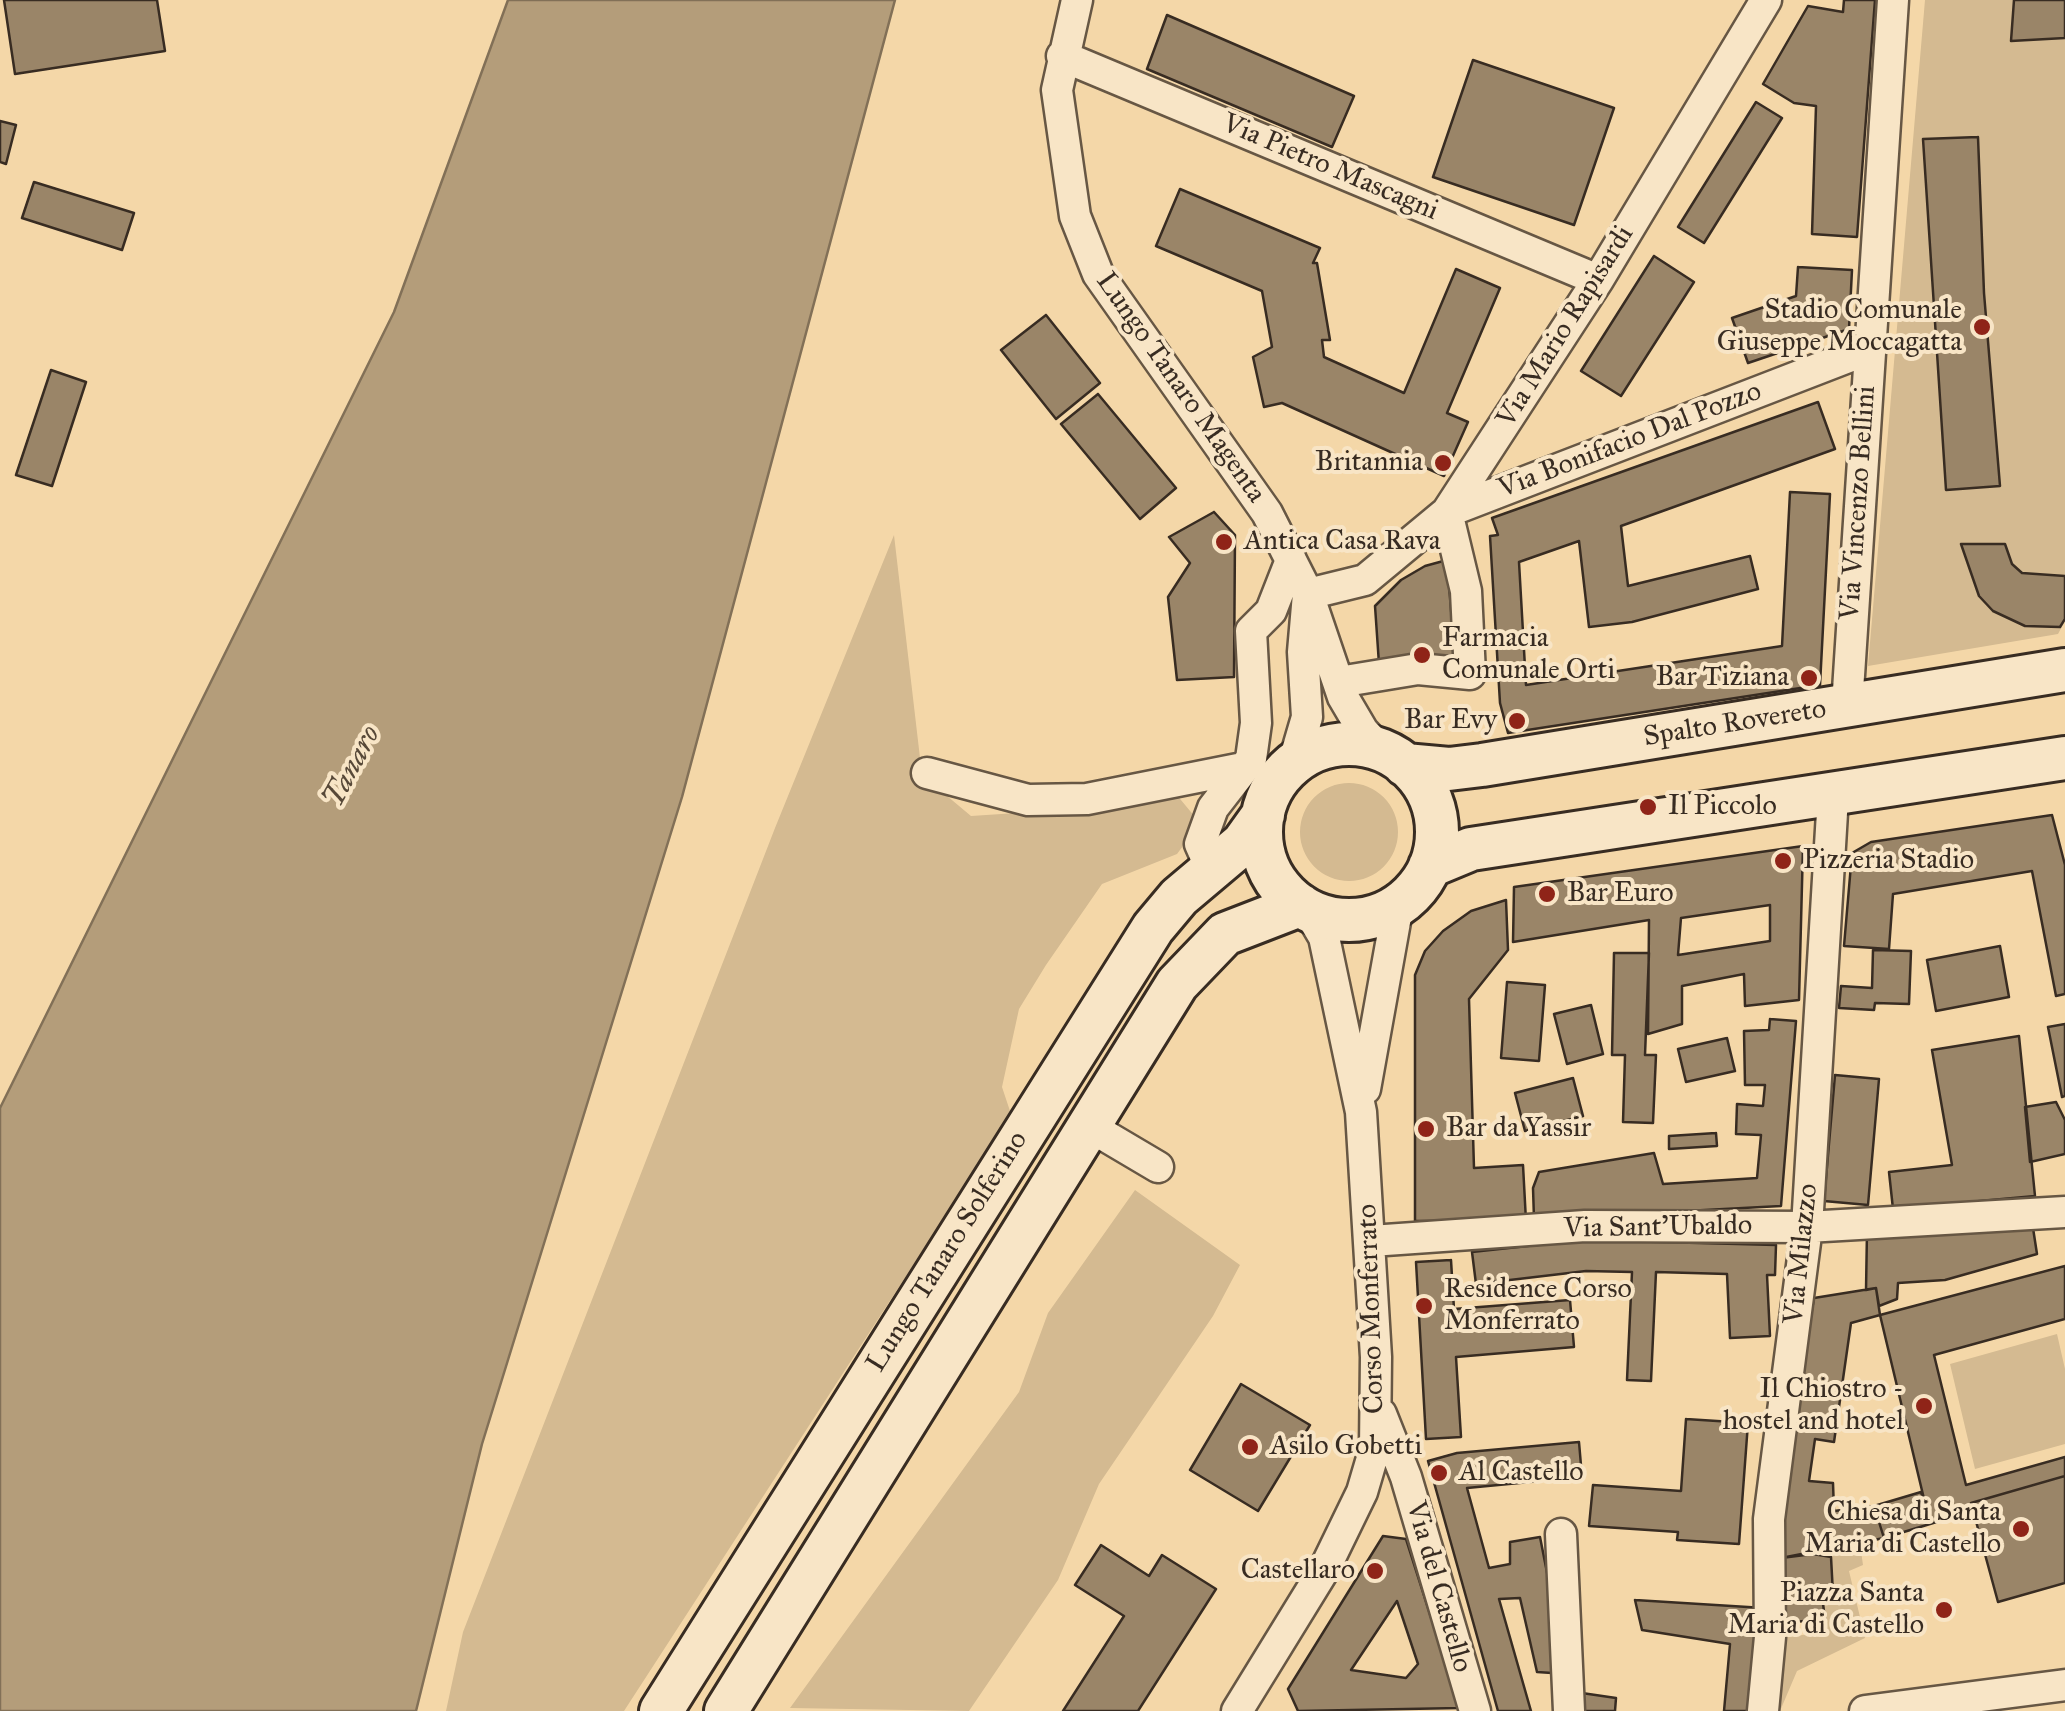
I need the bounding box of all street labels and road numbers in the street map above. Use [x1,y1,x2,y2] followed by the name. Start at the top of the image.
[1217,107,1443,229] street label: Via Pietro Mascagni
[1490,220,1642,434] street label: Via Mario Rapisardi
[1088,266,1272,510] street label: Lungo Tanaro Magenta
[1494,375,1766,507] street label: Via Bonifacio Dal Pozzo
[1834,385,1884,621] street label: Via Vincenzo Bellini
[1641,693,1829,755] street label: Spalto Rovereto
[860,1125,1036,1379] street label: Lungo Tanaro Solferino
[1778,1182,1826,1326] street label: Via Milazzo
[1352,1203,1392,1415] street label: Corso Monferrato
[1563,1210,1753,1246] street label: Via Sant'Ubaldo
[1398,1498,1478,1676] street label: Via del Castello

